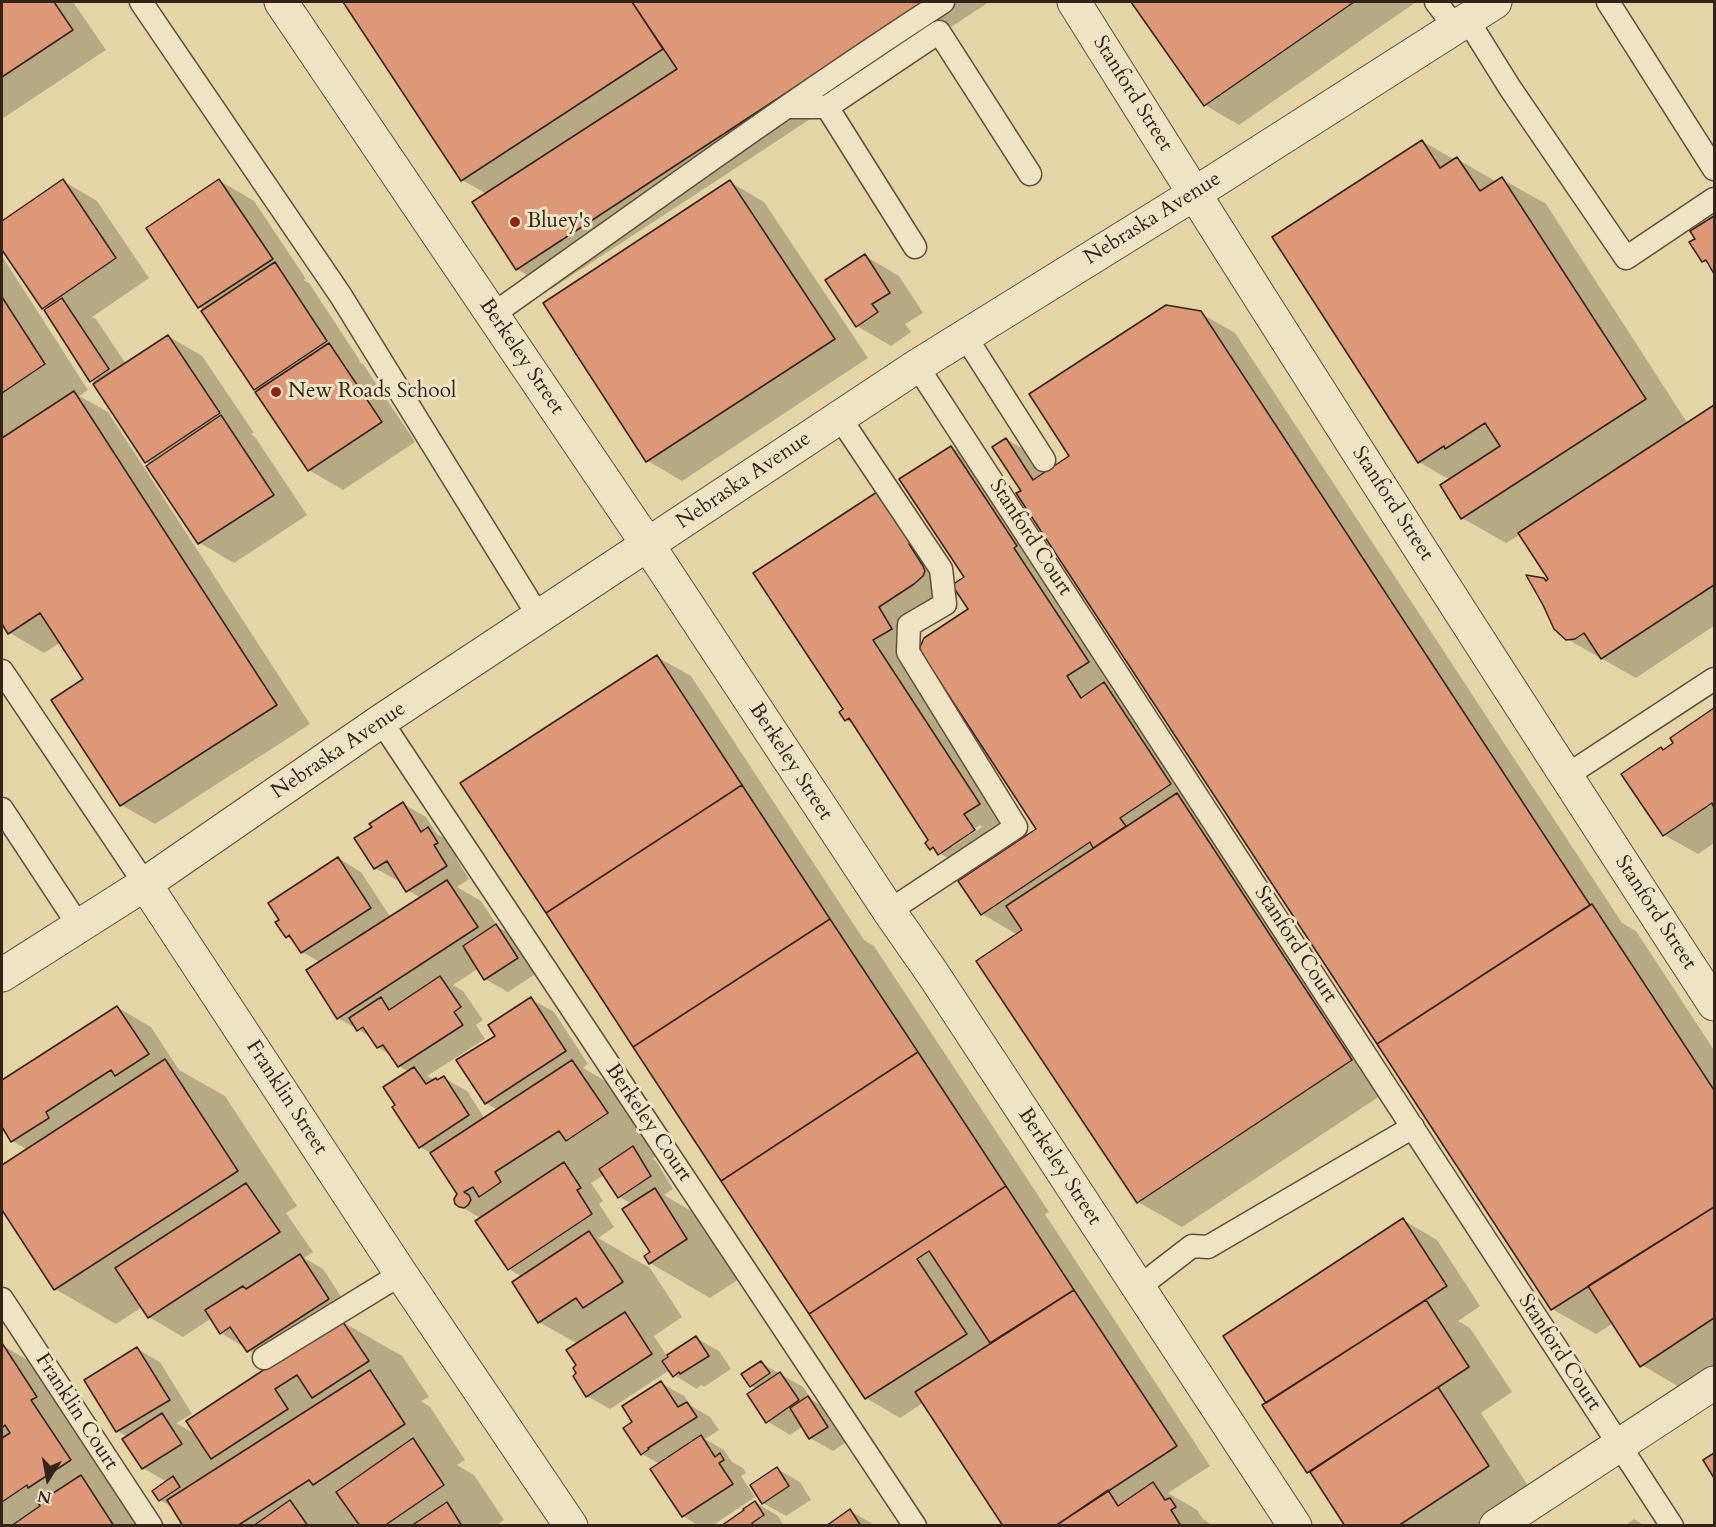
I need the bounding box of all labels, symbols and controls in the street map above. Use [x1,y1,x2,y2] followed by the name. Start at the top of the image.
[1087,32,1177,156] street label: Stanford Street
[1080,167,1226,271] street label: Nebraska Avenue
[527,209,591,235] place label: Bluey's
[508,215,522,229] marker: Bluey's
[473,294,569,420] street label: Berkeley Street
[288,379,456,405] place label: New Roads School
[269,385,283,399] marker: New Roads School
[672,427,816,535] street label: Nebraska Avenue
[1346,442,1438,566] street label: Stanford Street
[983,475,1077,601] street label: Stanford Court
[267,697,411,805] street label: Nebraska Avenue
[743,699,837,825] street label: Berkeley Street
[1609,851,1701,975] street label: Stanford Street
[1248,882,1342,1008] street label: Stanford Court
[240,1036,332,1160] street label: Franklin Street
[599,1059,697,1187] street label: Berkeley Court
[1012,1104,1106,1230] street label: Berkeley Street
[1512,1290,1606,1416] street label: Stanford Court
[29,1349,123,1475] street label: Franklin Court
[18,1449,78,1509] north arrow
[36,1485,53,1509] text: N

